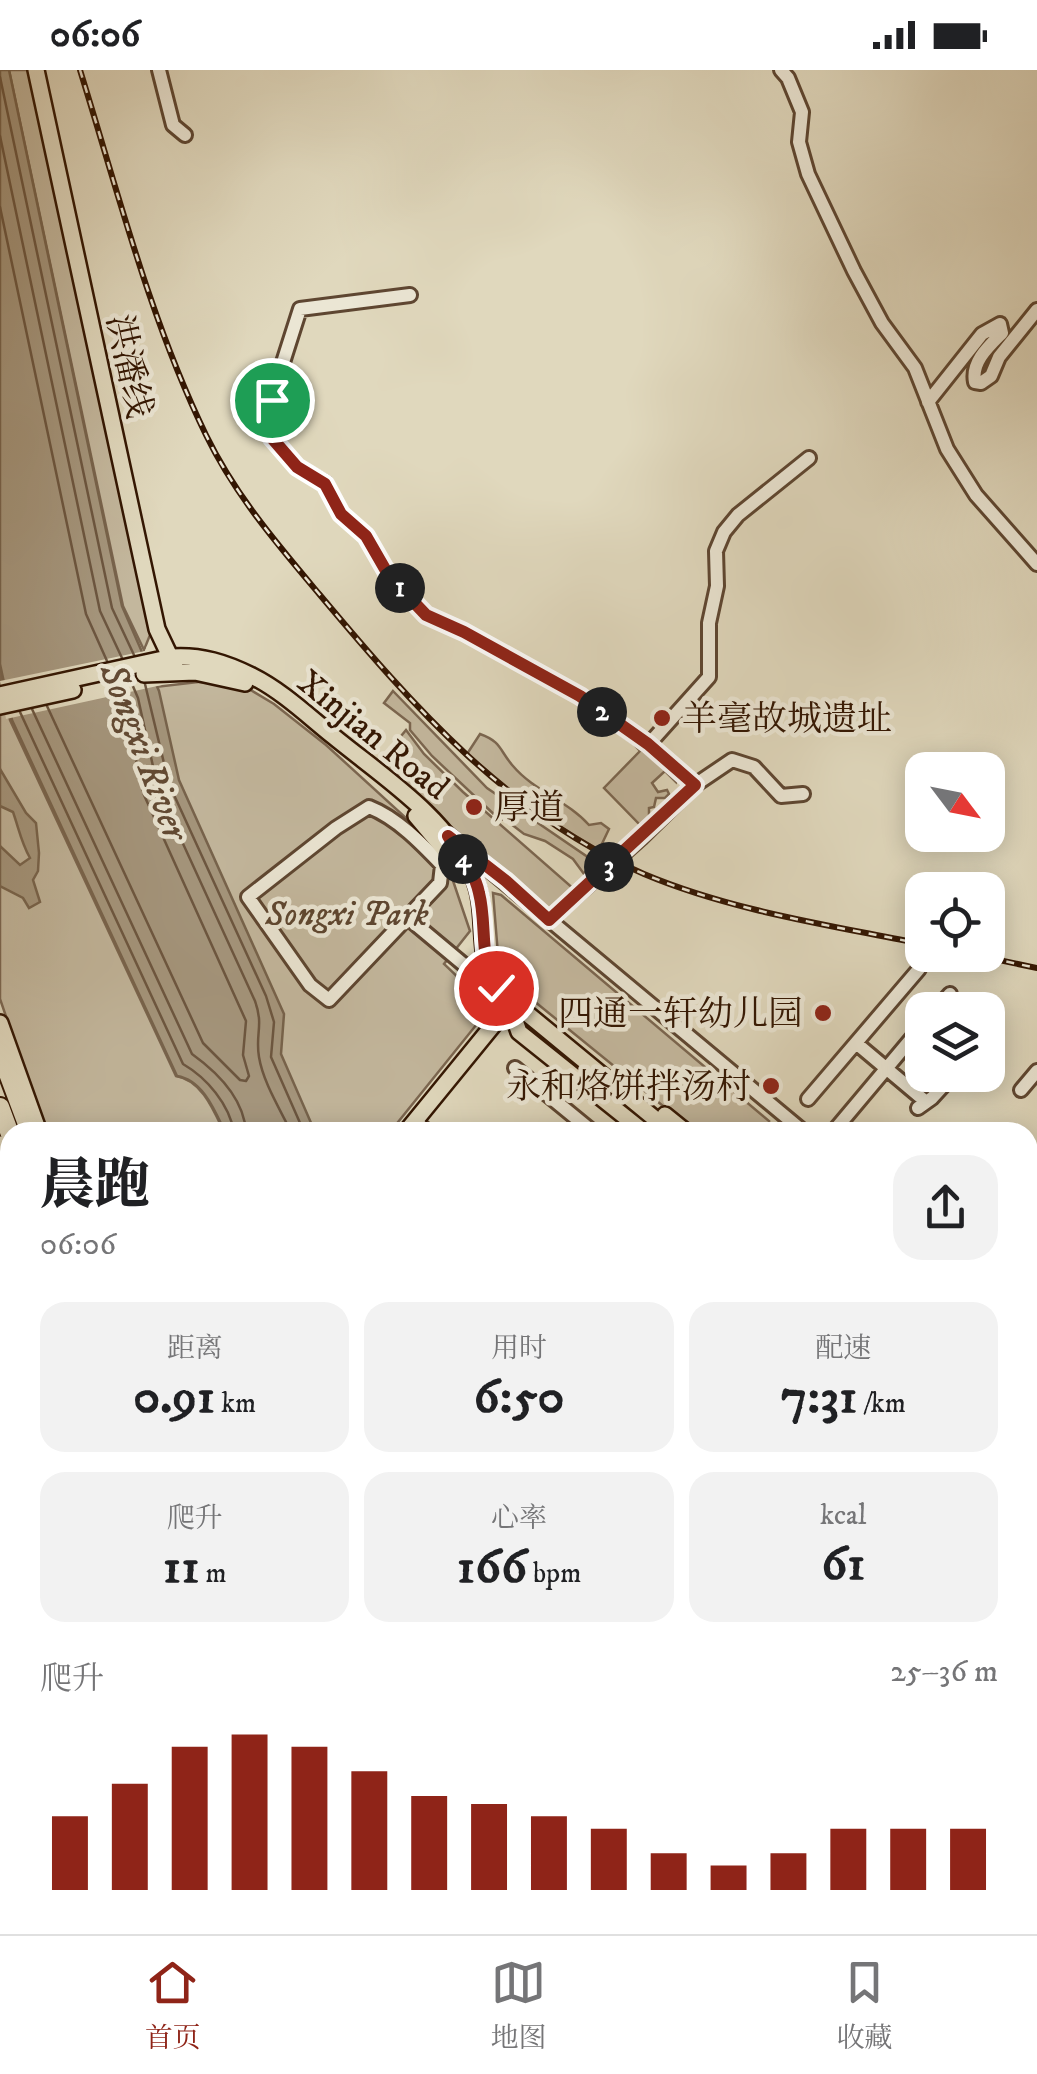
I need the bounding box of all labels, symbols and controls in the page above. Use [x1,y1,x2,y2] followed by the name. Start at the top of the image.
[50,11,140,59] text: 06:06
[96,310,160,422] street label: 洪潘线
[230,358,315,443] pin
[245,373,300,428] icon: arrive
[375,563,425,613] pin: 1
[395,570,405,605] text: 1
[87,656,200,850] water label: Songxi River
[288,661,458,811] street label: Xinjian Road
[577,687,627,737] pin: 2
[595,694,609,729] text: 2
[682,698,892,742] place label: 羊毫故城遗址
[651,707,673,729] marker: 羊毫故城遗址
[905,752,1005,852] north arrow
[905,752,1005,1092] map controls
[494,787,564,831] place label: 厚道
[463,796,485,818] marker: 厚道
[438,834,488,884] pin: 4
[455,841,471,876] text: 4
[584,842,634,892] pin: 3
[604,849,614,884] text: 3
[905,872,1005,972] button: locate
[264,893,429,937] park label: Songxi Park
[454,946,539,1031] pin
[469,961,524,1016] icon: check
[905,992,1005,1092] button: layers
[558,993,803,1037] place label: 四通一轩幼儿园
[812,1002,834,1024] marker: 四通一轩幼儿园
[506,1066,751,1110] place label: 永和烙饼拌汤村
[760,1075,782,1097] marker: 永和烙饼拌汤村
[40,1153,150,1222] text: 晨跑
[893,1155,998,1260] button: share
[40,1225,116,1265] text: 06:06
[167,1331,223,1366] text: 距离
[491,1331,547,1366] text: 用时
[815,1331,871,1366] text: 配速
[133,1366,215,1429] text: 0.91
[474,1366,564,1429] text: 6:50
[781,1366,857,1429] text: 7:31
[215,1386,256,1421] text: km
[857,1386,906,1421] text: /km
[820,1498,866,1533] text: kcal
[167,1501,223,1536] text: 爬升
[491,1501,547,1536] text: 心率
[821,1533,865,1596] text: 61
[163,1536,200,1599] text: 11
[457,1536,527,1599] text: 166
[200,1556,227,1591] text: m
[527,1556,581,1591] text: bpm
[890,1652,998,1692] text: 25–36 m
[40,1660,104,1700] text: 爬升
[145,1955,201,2056] tab: 首页
[490,1955,546,2056] tab: 地图
[836,1955,892,2056] tab: 收藏

